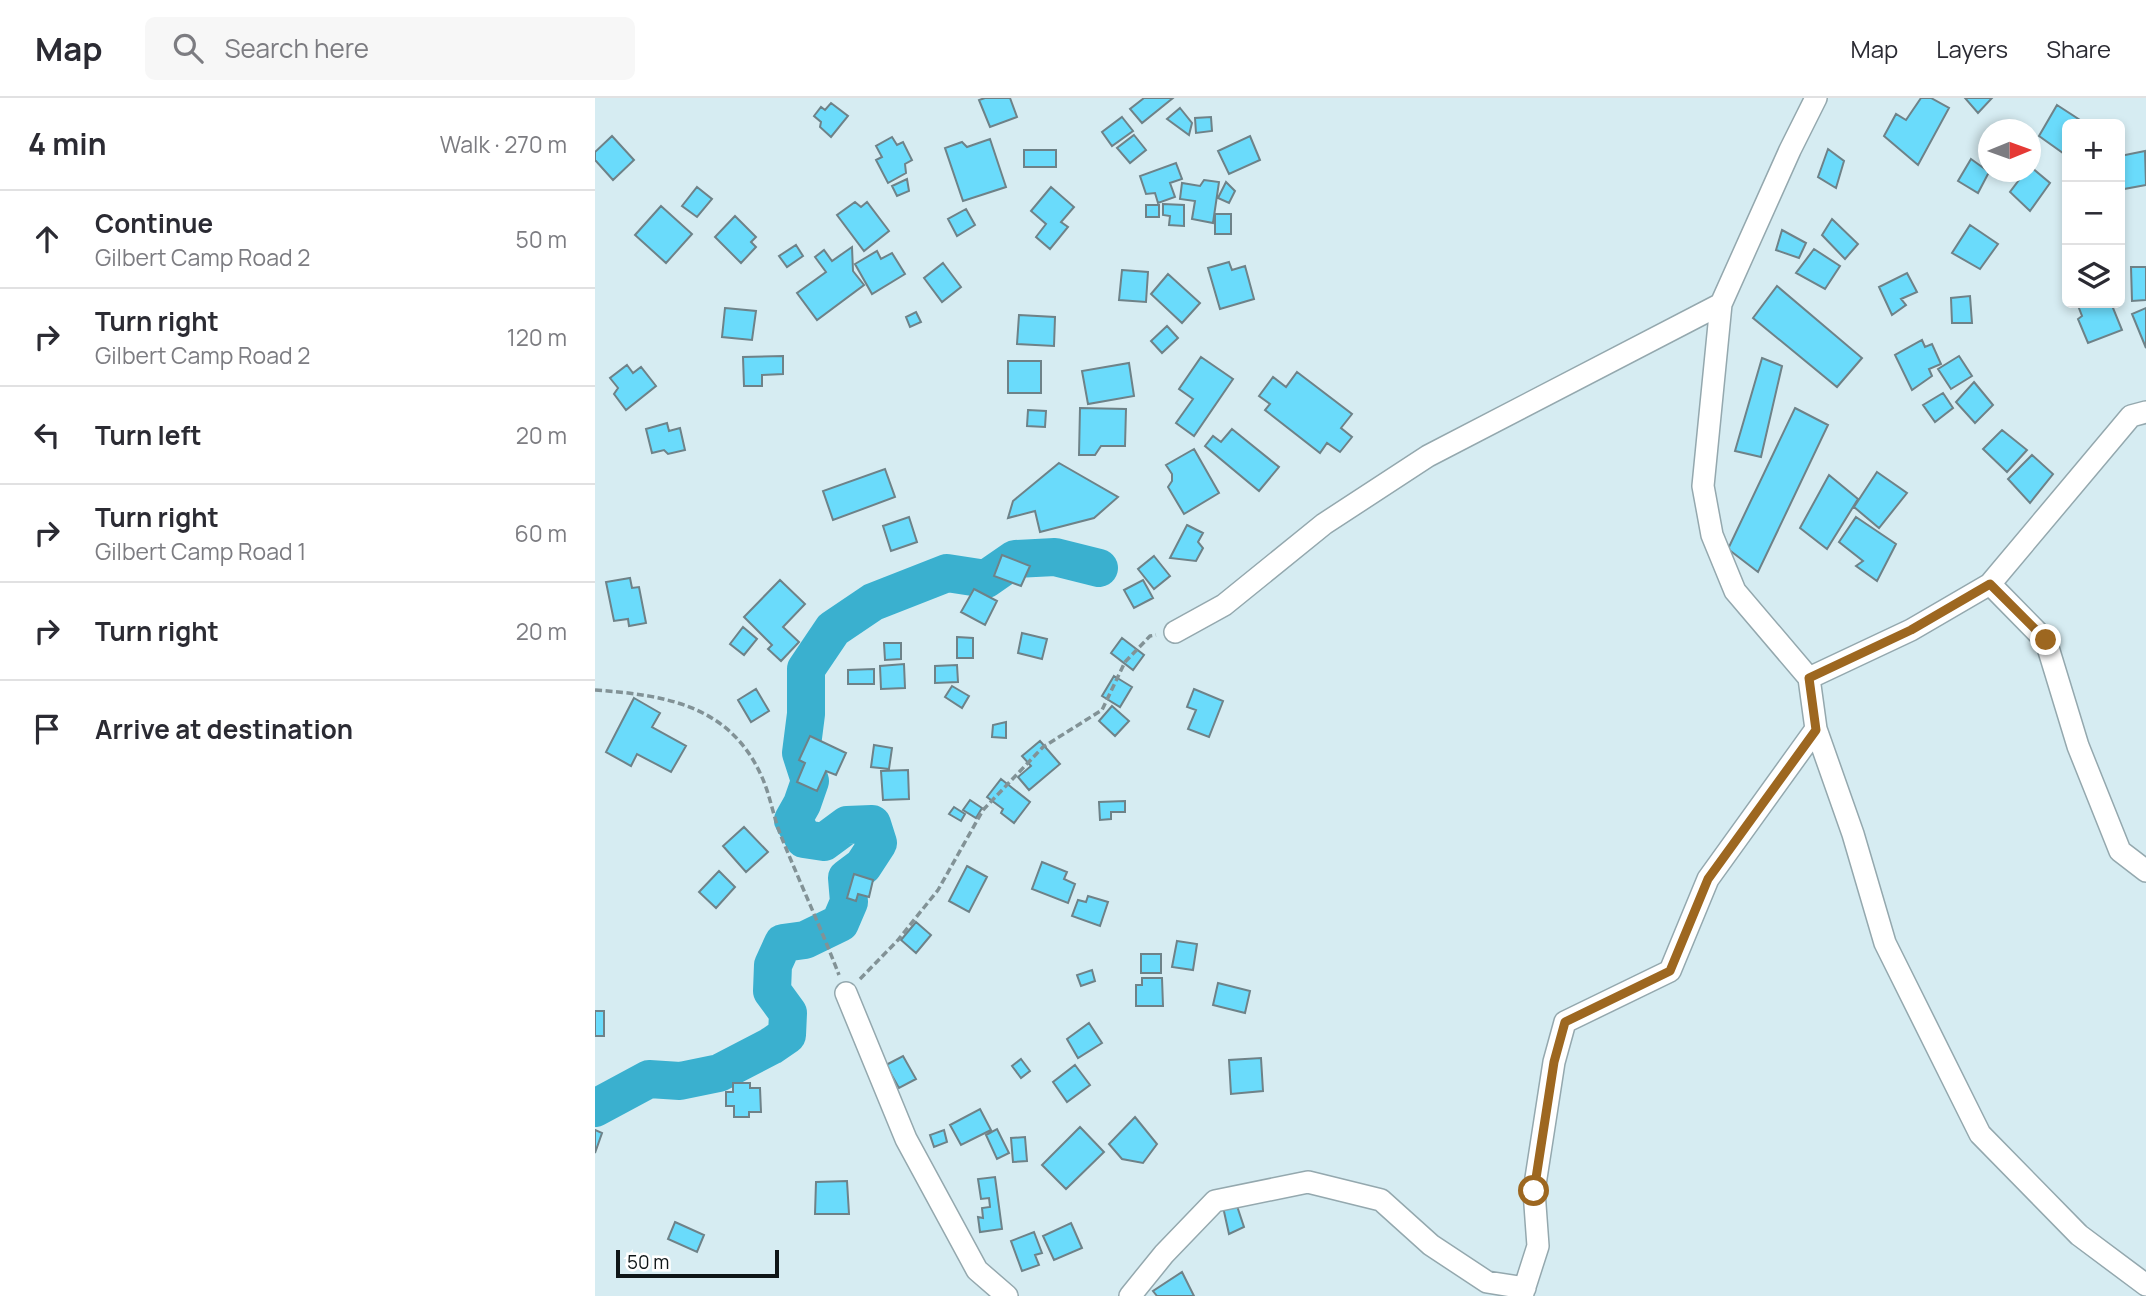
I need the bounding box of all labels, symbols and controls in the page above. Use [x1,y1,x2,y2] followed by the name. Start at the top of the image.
[145,17,635,80] search box
[35,26,103,71] text: Map
[169,29,207,67] icon: search
[225,30,369,66] text: Search here
[1851,32,1898,65] text: Map
[1936,32,2008,65] text: Layers
[2046,32,2111,65] text: Share
[1978,119,2041,182] north arrow
[2062,119,2125,308] map controls
[2062,119,2125,182] button: +
[28,123,106,164] text: 4 min
[440,128,567,160] text: Walk · 270 m
[2062,182,2125,245] button: −
[95,205,213,241] text: Continue
[28,220,66,258] icon: ahead
[516,223,567,255] text: 50 m
[95,241,310,273] text: Gilbert Camp Road 2
[2062,245,2125,308] button: layers
[95,303,219,339] text: Turn right
[28,318,66,356] icon: right
[507,321,567,353] text: 120 m
[95,339,310,371] text: Gilbert Camp Road 2
[28,416,66,454] icon: left
[95,417,202,453] text: Turn left
[516,419,567,451] text: 20 m
[95,499,219,535] text: Turn right
[28,514,66,552] icon: right
[515,517,567,549] text: 60 m
[95,535,306,567] text: Gilbert Camp Road 1
[28,612,66,650] icon: right
[95,613,219,649] text: Turn right
[516,615,567,647] text: 20 m
[2030,624,2061,655] route end
[28,710,66,748] icon: arrive
[95,711,353,747] text: Arrive at destination
[1518,1175,1549,1206] route start
[616,1247,779,1279] scale bar
[627,1249,669,1275] text: 50 m

